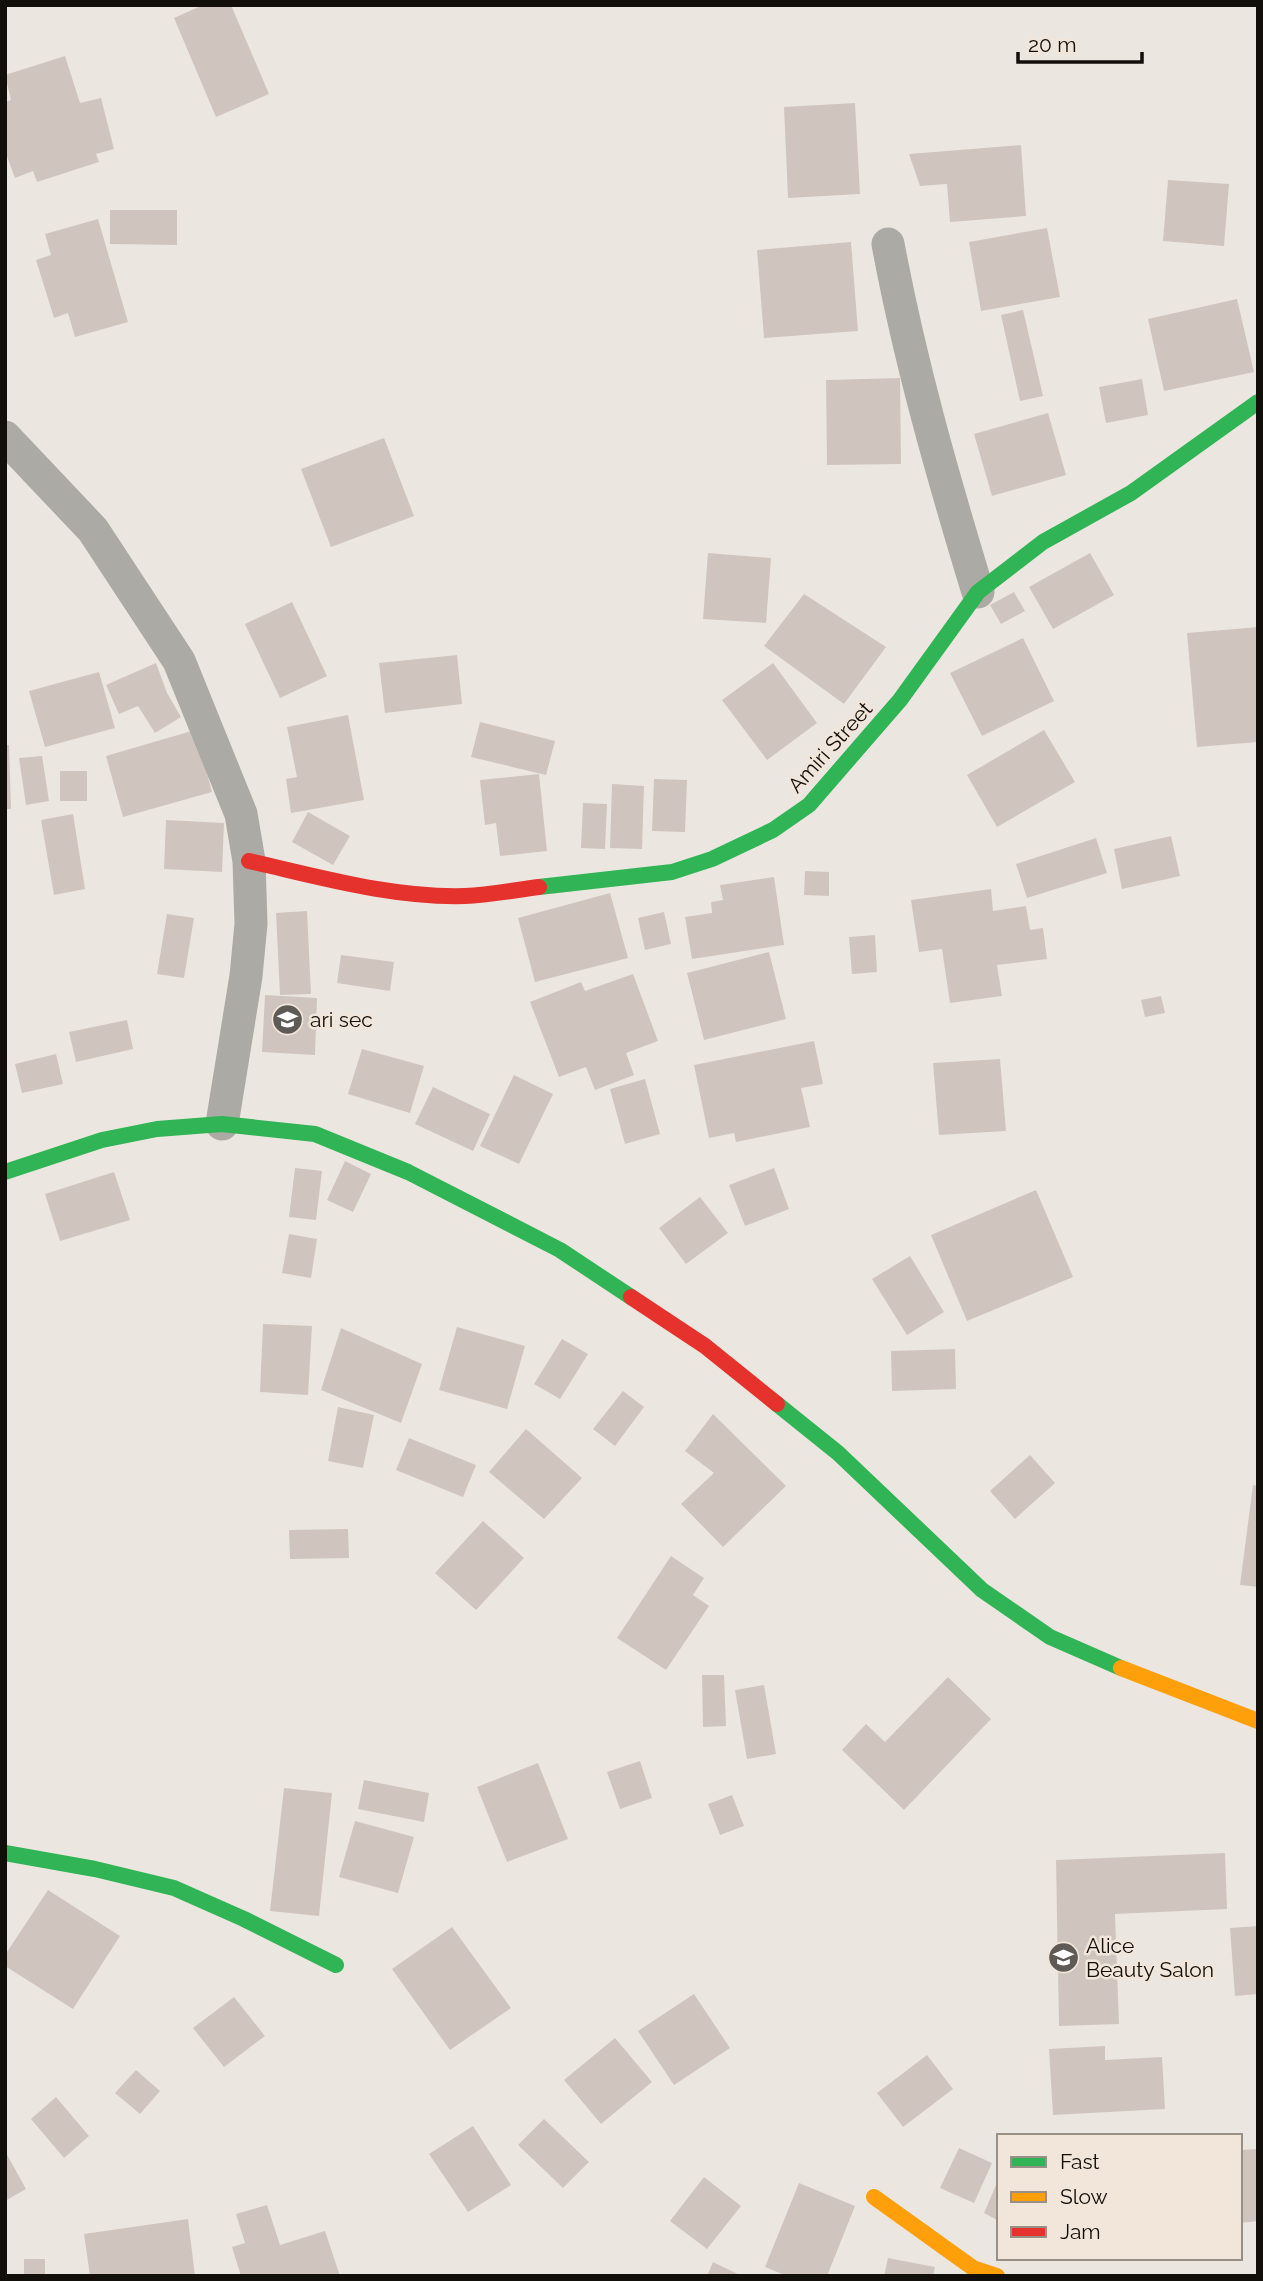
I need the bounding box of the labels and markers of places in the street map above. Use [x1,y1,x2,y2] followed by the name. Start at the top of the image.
[270,1002,304,1036] school or university icon: ari sec
[310,1007,373,1032] place label: ari sec
[1086,1933,1214,1982] place label: Alice Beauty Salon
[1046,1940,1080,1974] school or university icon: Alice Beauty Salon

